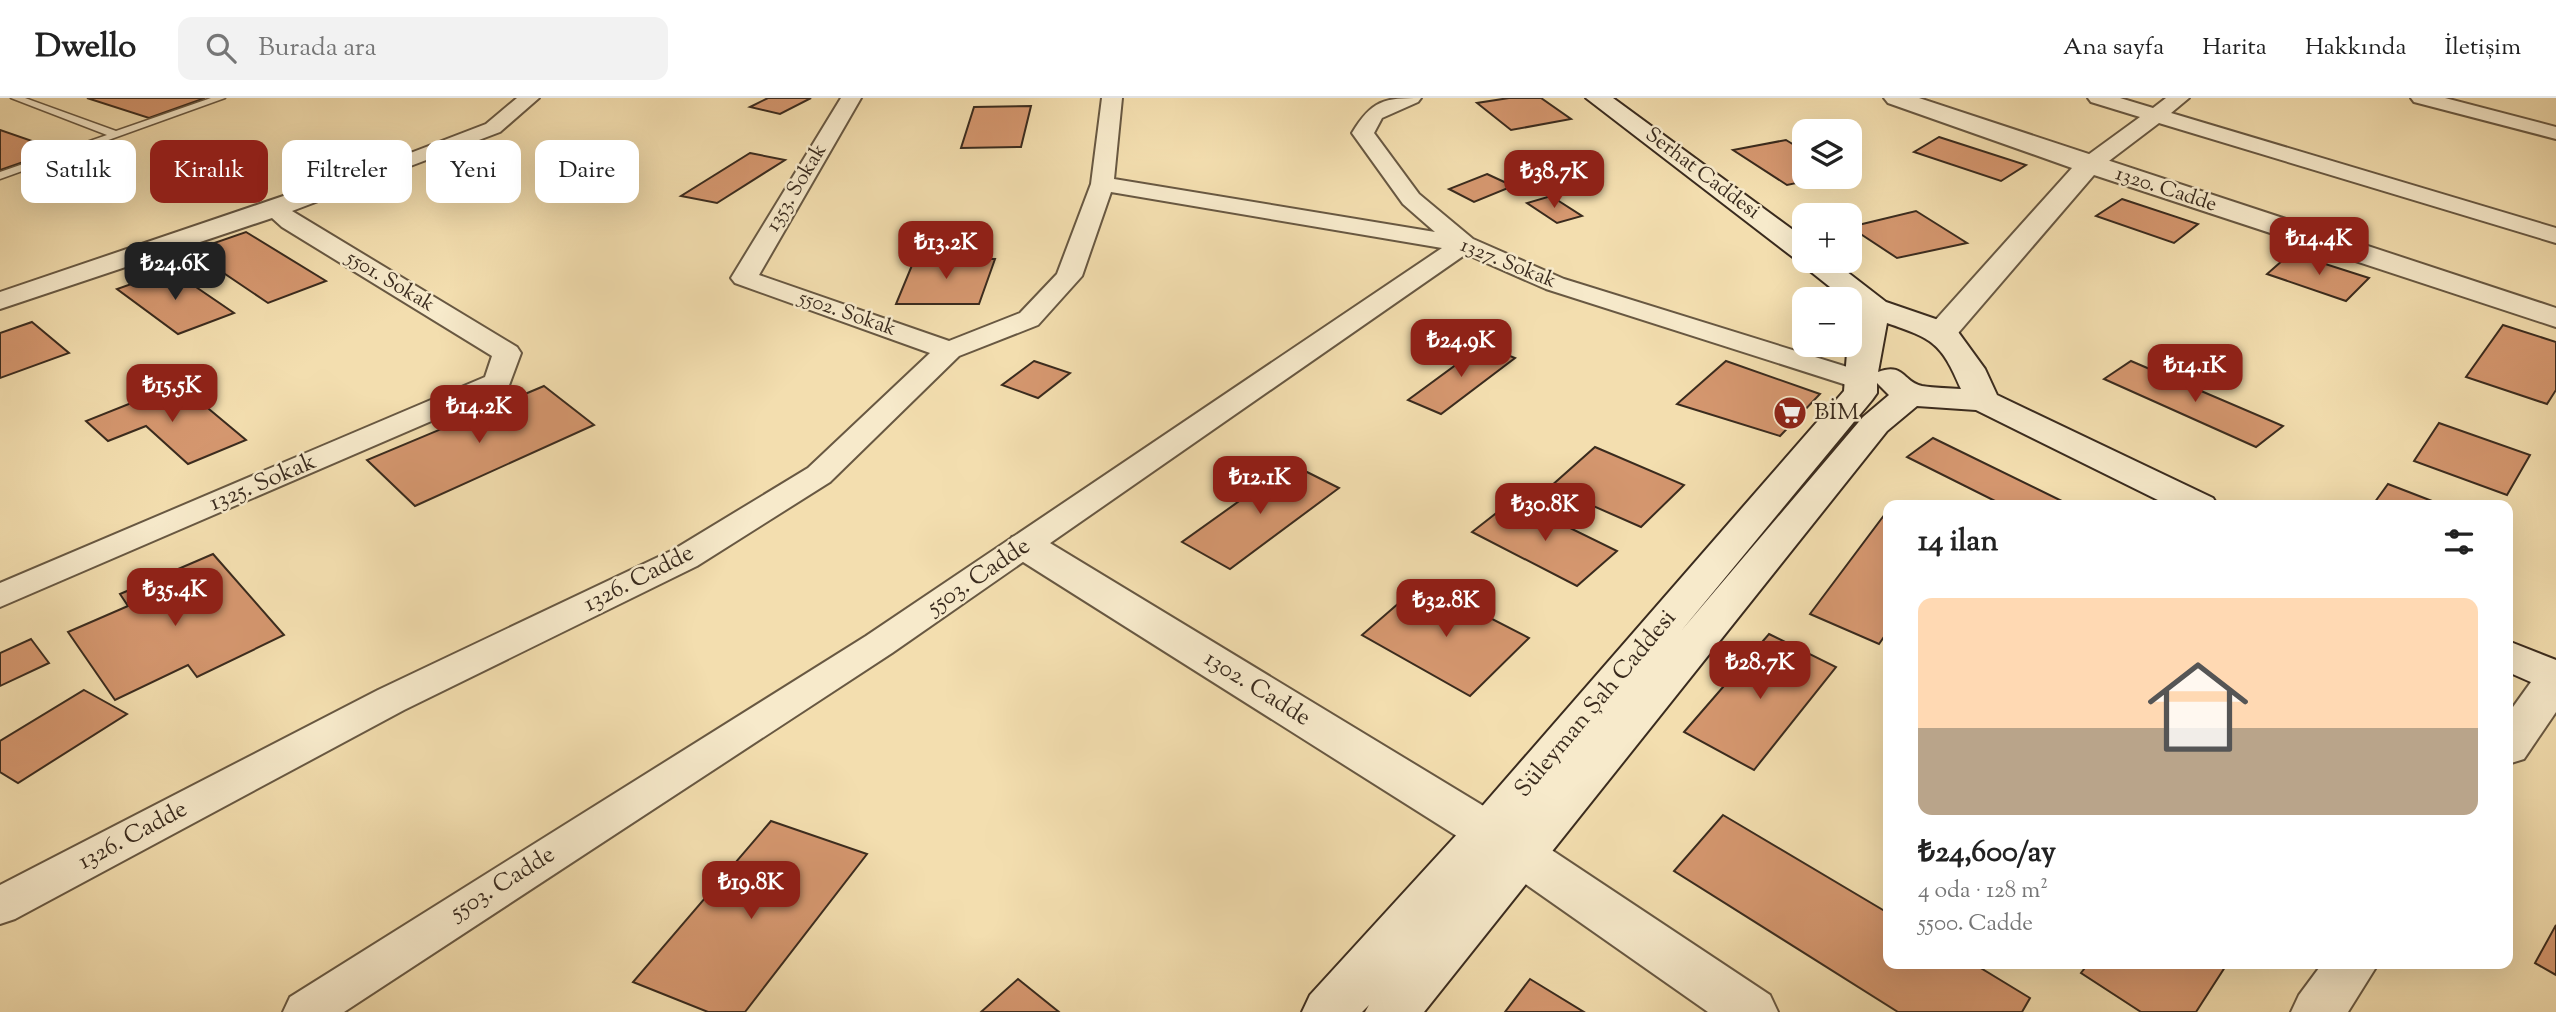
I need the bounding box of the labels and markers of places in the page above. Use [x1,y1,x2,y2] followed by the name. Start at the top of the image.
[1497,150,1611,210] pin: ₺38.7K
[2262,218,2376,277] pin: ₺14.4K
[889,222,1003,281] pin: ₺13.2K
[118,242,232,302] pin: ₺24.6K
[1404,320,1518,379] pin: ₺24.9K
[2138,344,2252,404] pin: ₺14.1K
[115,364,229,424] pin: ₺15.5K
[422,386,536,445] pin: ₺14.2K
[1771,394,1809,432] supermarket icon: BİM
[1814,396,1859,430] place label: BİM
[1203,456,1317,516] pin: ₺12.1K
[1488,484,1602,543] pin: ₺30.8K
[118,568,232,628] pin: ₺35.4K
[1389,580,1503,639] pin: ₺32.8K
[1703,642,1817,701] pin: ₺28.7K
[694,862,808,921] pin: ₺19.8K

